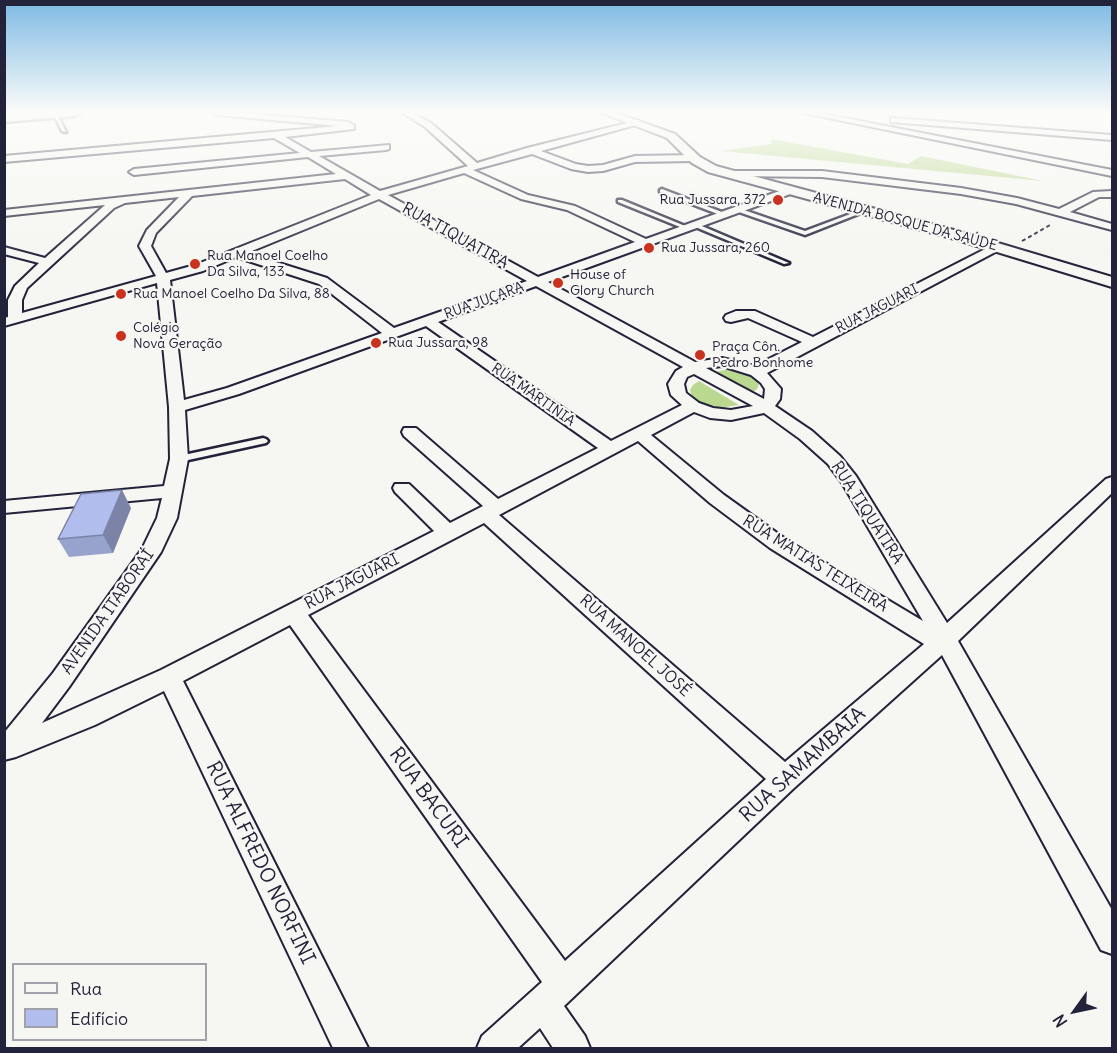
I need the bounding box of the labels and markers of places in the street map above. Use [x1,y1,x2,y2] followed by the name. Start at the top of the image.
[659,192,766,208] place label: Rua Jussara, 372
[771,193,785,207] marker: Rua Jussara, 372
[661,240,770,256] place label: Rua Jussara, 260
[642,241,656,255] marker: Rua Jussara, 260
[207,248,328,280] place label: Rua Manoel Coelho Da Silva, 133
[188,257,202,271] marker: Rua Manoel Coelho Da Silva, 133
[570,267,654,300] place label: House of Glory Church
[551,276,565,290] marker: House of Glory Church
[133,286,330,302] place label: Rua Manoel Coelho Da Silva, 88
[114,287,128,301] marker: Rua Manoel Coelho Da Silva, 88
[133,320,222,352] place label: Colégio Nova Geração
[114,329,128,343] marker: Colégio Nova Geração
[388,335,488,351] place label: Rua Jussara, 98
[369,336,383,350] marker: Rua Jussara, 98
[712,339,813,372] place label: Praça Côn. Pedro Bonhome
[693,348,707,362] marker: Praça Côn. Pedro Bonhome

